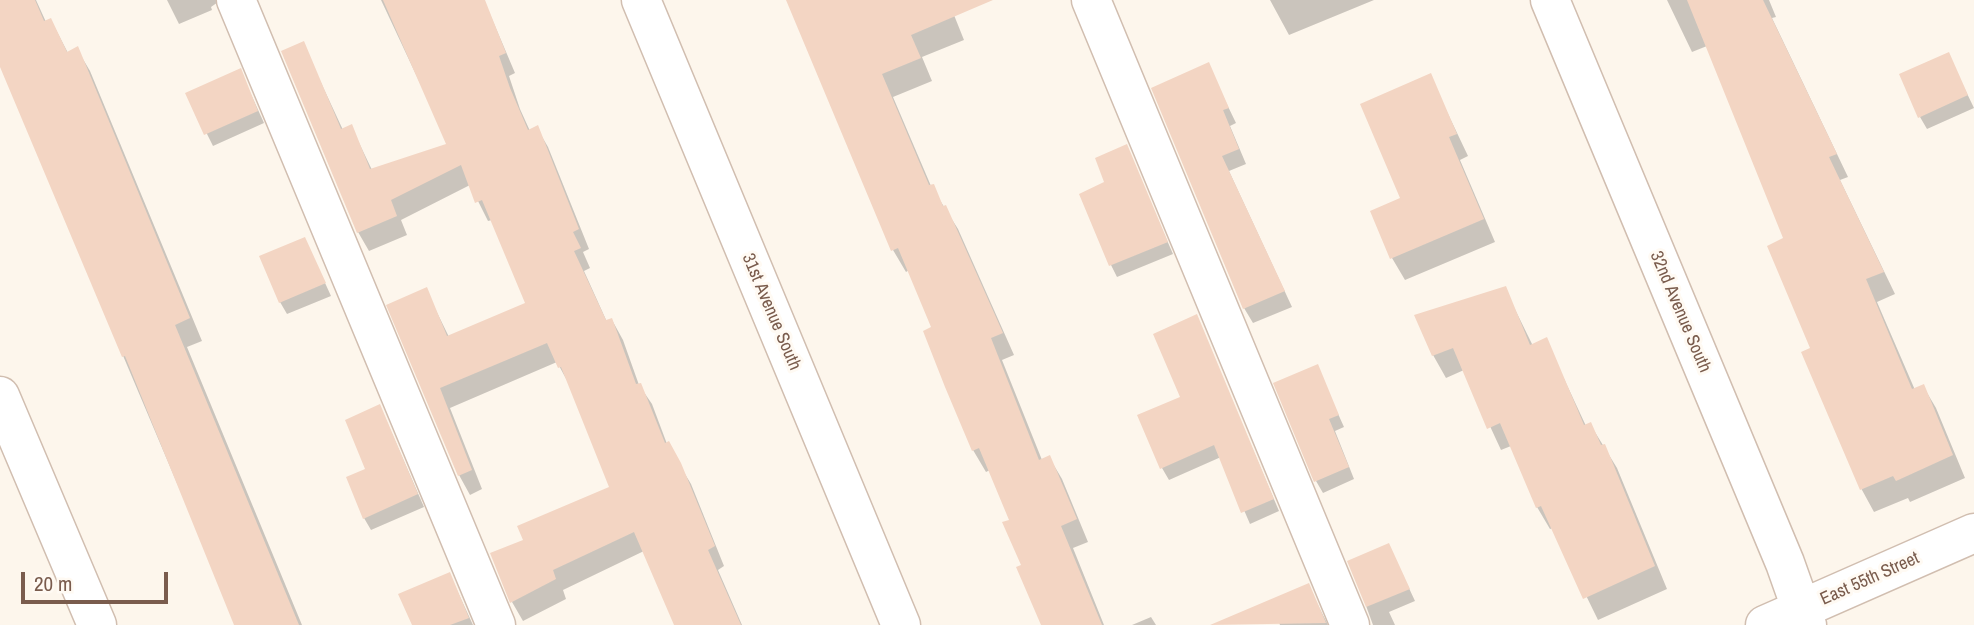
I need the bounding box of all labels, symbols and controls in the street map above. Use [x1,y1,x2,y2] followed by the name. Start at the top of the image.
[1645,248,1715,376] street label: 32nd Avenue South
[737,250,805,374] street label: 31st Avenue South
[1817,548,1923,610] street label: East 55th Street
[24,558,172,602] scale bar
[34,569,72,598] text: 20 m

